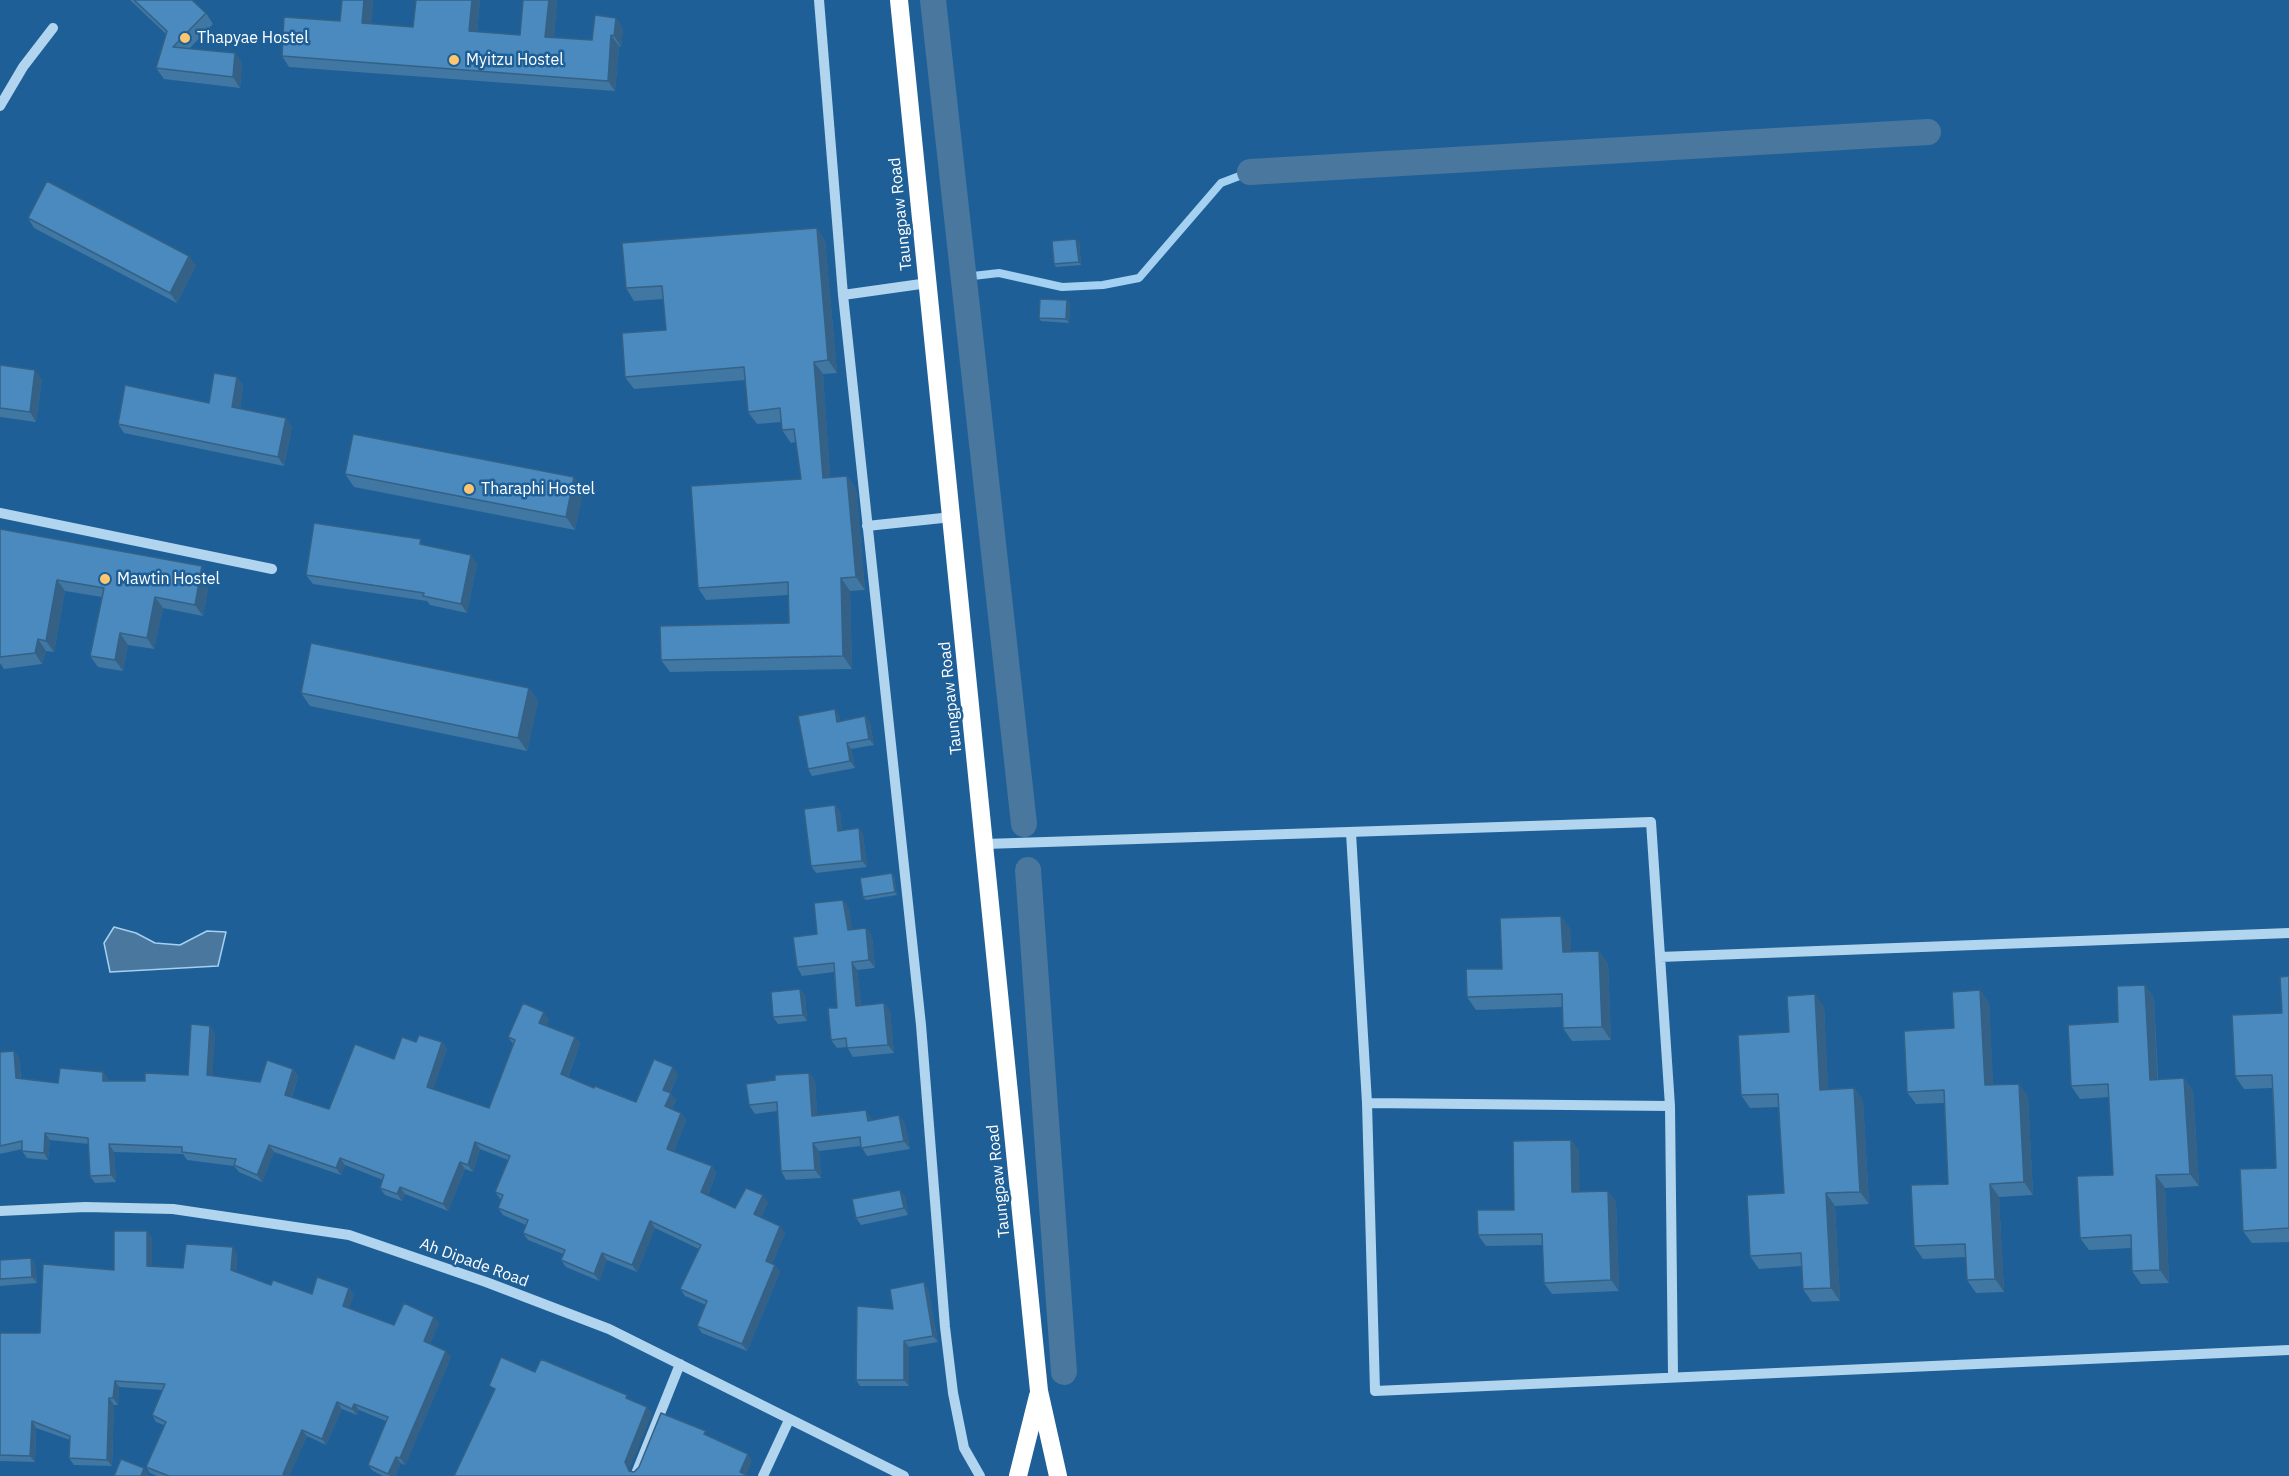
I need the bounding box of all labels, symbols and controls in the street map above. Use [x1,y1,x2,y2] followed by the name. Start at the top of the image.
[197,28,308,48] place label: Thapyae Hostel
[178,31,192,45] marker: Thapyae Hostel
[466,50,564,70] place label: Myitzu Hostel
[447,53,461,67] marker: Myitzu Hostel
[886,156,916,272] street label: Taungpaw Road
[481,479,595,499] place label: Tharaphi Hostel
[462,482,476,496] marker: Tharaphi Hostel
[117,569,220,589] place label: Mawtin Hostel
[98,572,112,586] marker: Mawtin Hostel
[936,640,966,756] street label: Taungpaw Road
[984,1123,1014,1239] street label: Taungpaw Road
[417,1234,531,1292] street label: Ah Dipade Road

